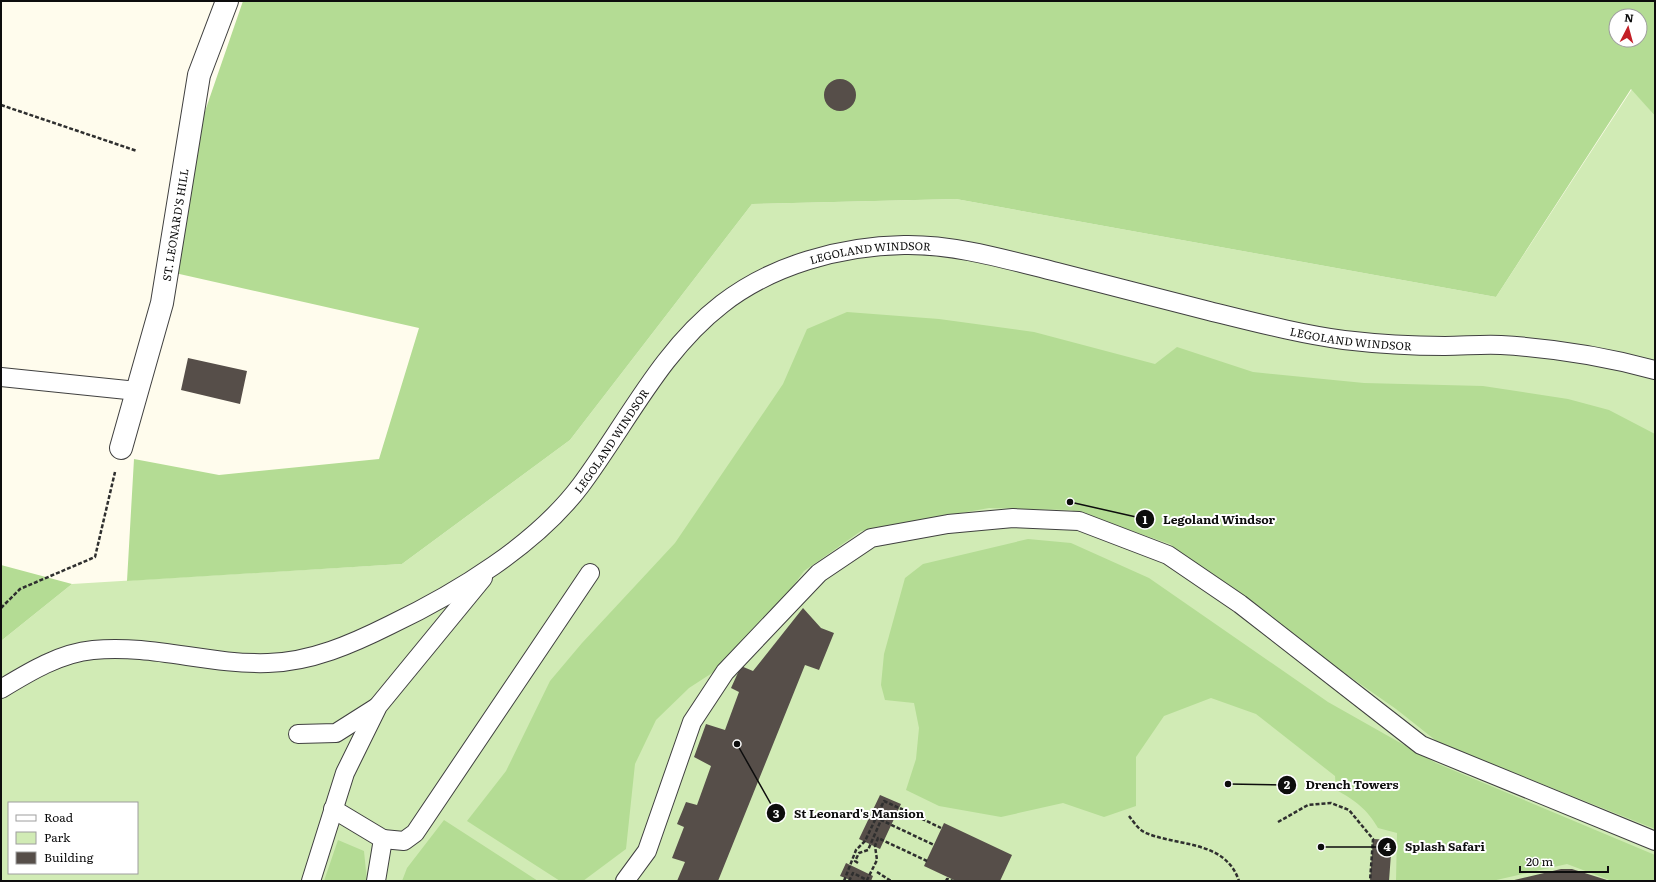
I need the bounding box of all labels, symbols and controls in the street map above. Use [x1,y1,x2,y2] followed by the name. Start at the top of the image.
[1608,8,1648,48] north arrow
[1624,9,1635,25] text: N
[158,167,192,282] street label: ST. LEONARD'S HILL
[808,237,932,267] street label: LEGOLAND WINDSOR
[1289,323,1412,353] street label: LEGOLAND WINDSOR
[570,385,652,496] street label: LEGOLAND WINDSOR
[1135,507,1283,531] callout: Legoland Windsor
[1143,510,1148,528] text: 1
[1163,510,1276,528] text: Legoland Windsor
[1277,773,1406,797] callout: Drench Towers
[1284,775,1291,793] text: 2
[1305,775,1399,793] text: Drench Towers
[766,801,932,825] callout: St Leonard's Mansion
[8,802,138,874] legend
[773,804,780,822] text: 3
[794,804,925,822] text: St Leonard's Mansion
[44,808,74,826] text: Road
[44,828,71,846] text: Park
[1377,835,1493,859] callout: Splash Safari
[1383,837,1391,855] text: 4
[1405,837,1486,855] text: Splash Safari
[44,848,94,866] text: Building
[1520,848,1608,874] scale bar
[1526,852,1553,870] text: 20 m

